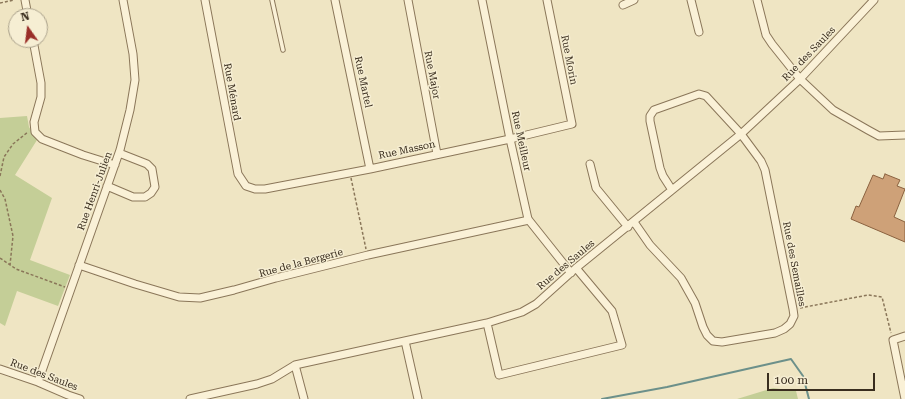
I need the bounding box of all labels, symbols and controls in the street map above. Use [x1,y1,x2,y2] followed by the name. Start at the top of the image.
[8,8,48,48] north arrow
[20,10,31,24] text: N
[780,24,838,84] street label: Rue des Saules
[558,34,580,86] street label: Rue Morin
[421,50,443,100] street label: Rue Major
[352,55,374,109] street label: Rue Martel
[221,62,243,122] street label: Rue Ménard
[509,110,533,172] street label: Rue Meilleur
[377,138,437,162] street label: Rue Masson
[75,150,115,232] street label: Rue Henri-Julien
[780,221,808,307] street label: Rue des Semailles
[535,237,597,293] street label: Rue des Saules
[258,246,344,280] street label: Rue de la Bergerie
[9,357,79,393] street label: Rue des Saules
[769,365,877,391] scale bar
[774,373,808,387] text: 100 m

